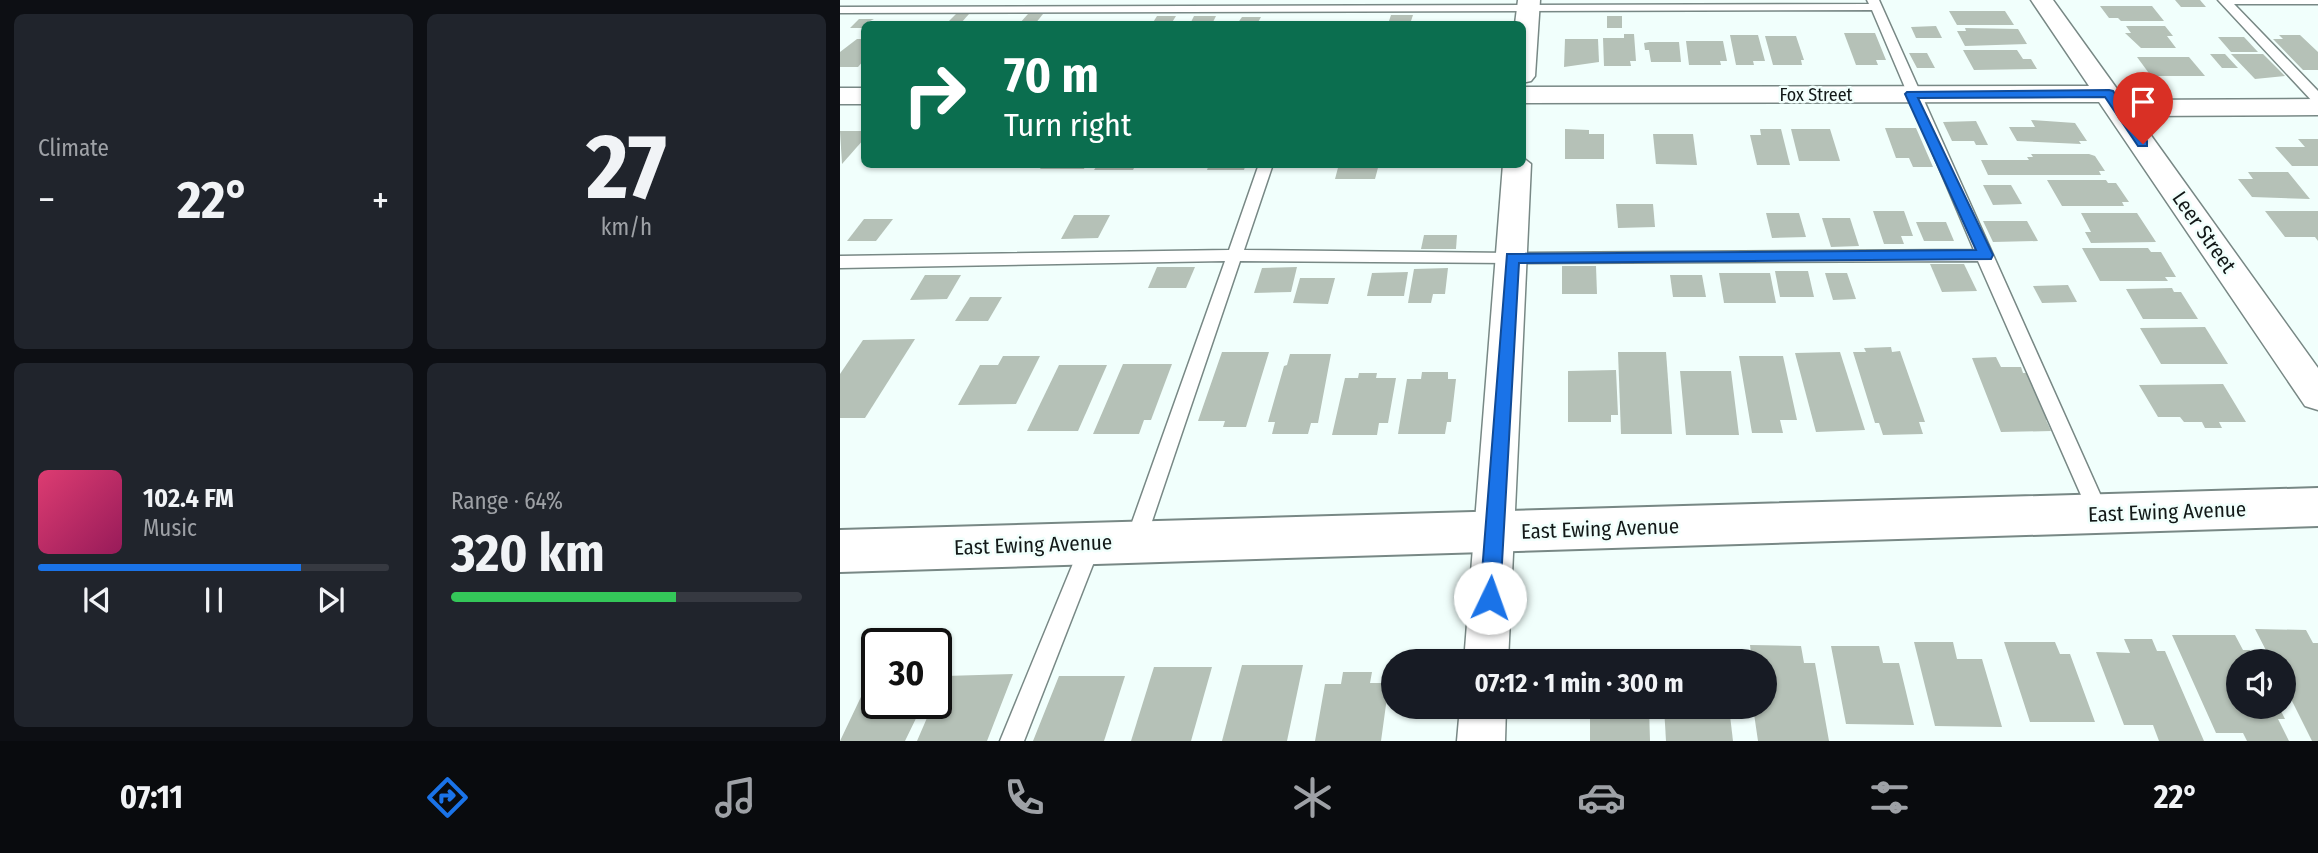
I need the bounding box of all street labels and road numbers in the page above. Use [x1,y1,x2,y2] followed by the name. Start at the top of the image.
[1780,84,1853,106] street label: Fox Street
[2167,186,2242,278] street label: Leer Street
[2088,496,2246,528] street label: East Ewing Avenue
[1521,513,1679,545] street label: East Ewing Avenue
[954,529,1112,561] street label: East Ewing Avenue

